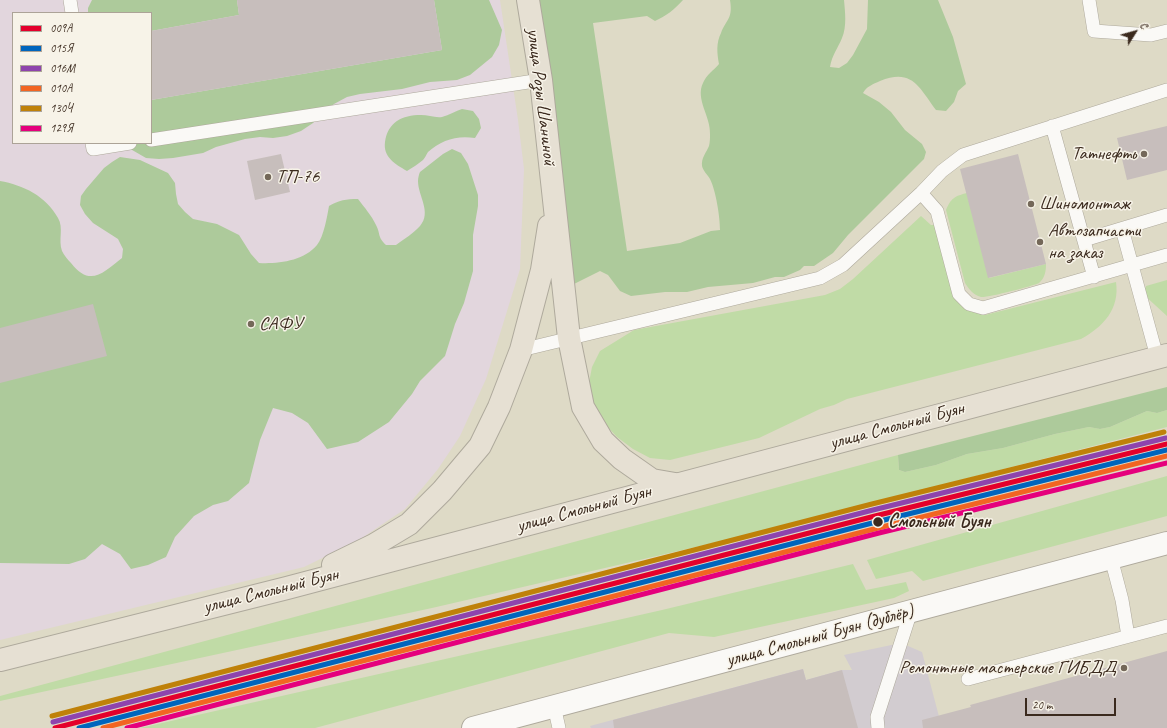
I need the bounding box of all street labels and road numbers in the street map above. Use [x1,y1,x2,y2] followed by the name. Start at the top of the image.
[521,27,561,167] street label: улица Розы Шаниной
[827,397,967,455] street label: улица Смольный Буян
[514,480,654,538] street label: улица Смольный Буян
[201,563,341,619] street label: улица Смольный Буян
[724,600,916,672] street label: улица Смольный Буян (дублёр)

